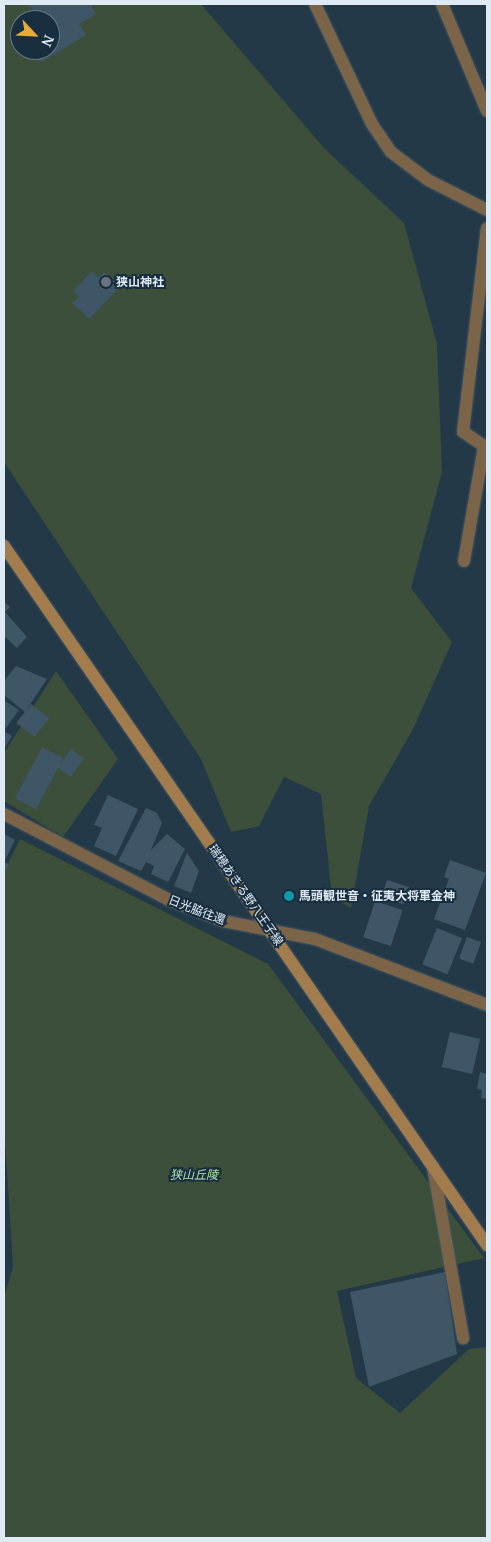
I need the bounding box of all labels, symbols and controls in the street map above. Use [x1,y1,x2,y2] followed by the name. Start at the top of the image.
[10,10,60,60] north arrow
[37,32,59,50] text: N
[116,275,164,289] place label: 狭山神社
[100,276,112,288] marker: 狭山神社
[206,842,286,948] street label: 瑞穂あきる野八王子線
[299,889,455,903] place label: 馬頭観世音・征夷大将軍金神
[283,890,295,902] marker: 馬頭観世音・征夷大将軍金神
[166,893,228,927] street label: 日光脇往還
[170,1168,218,1182] park label: 狭山丘陵

